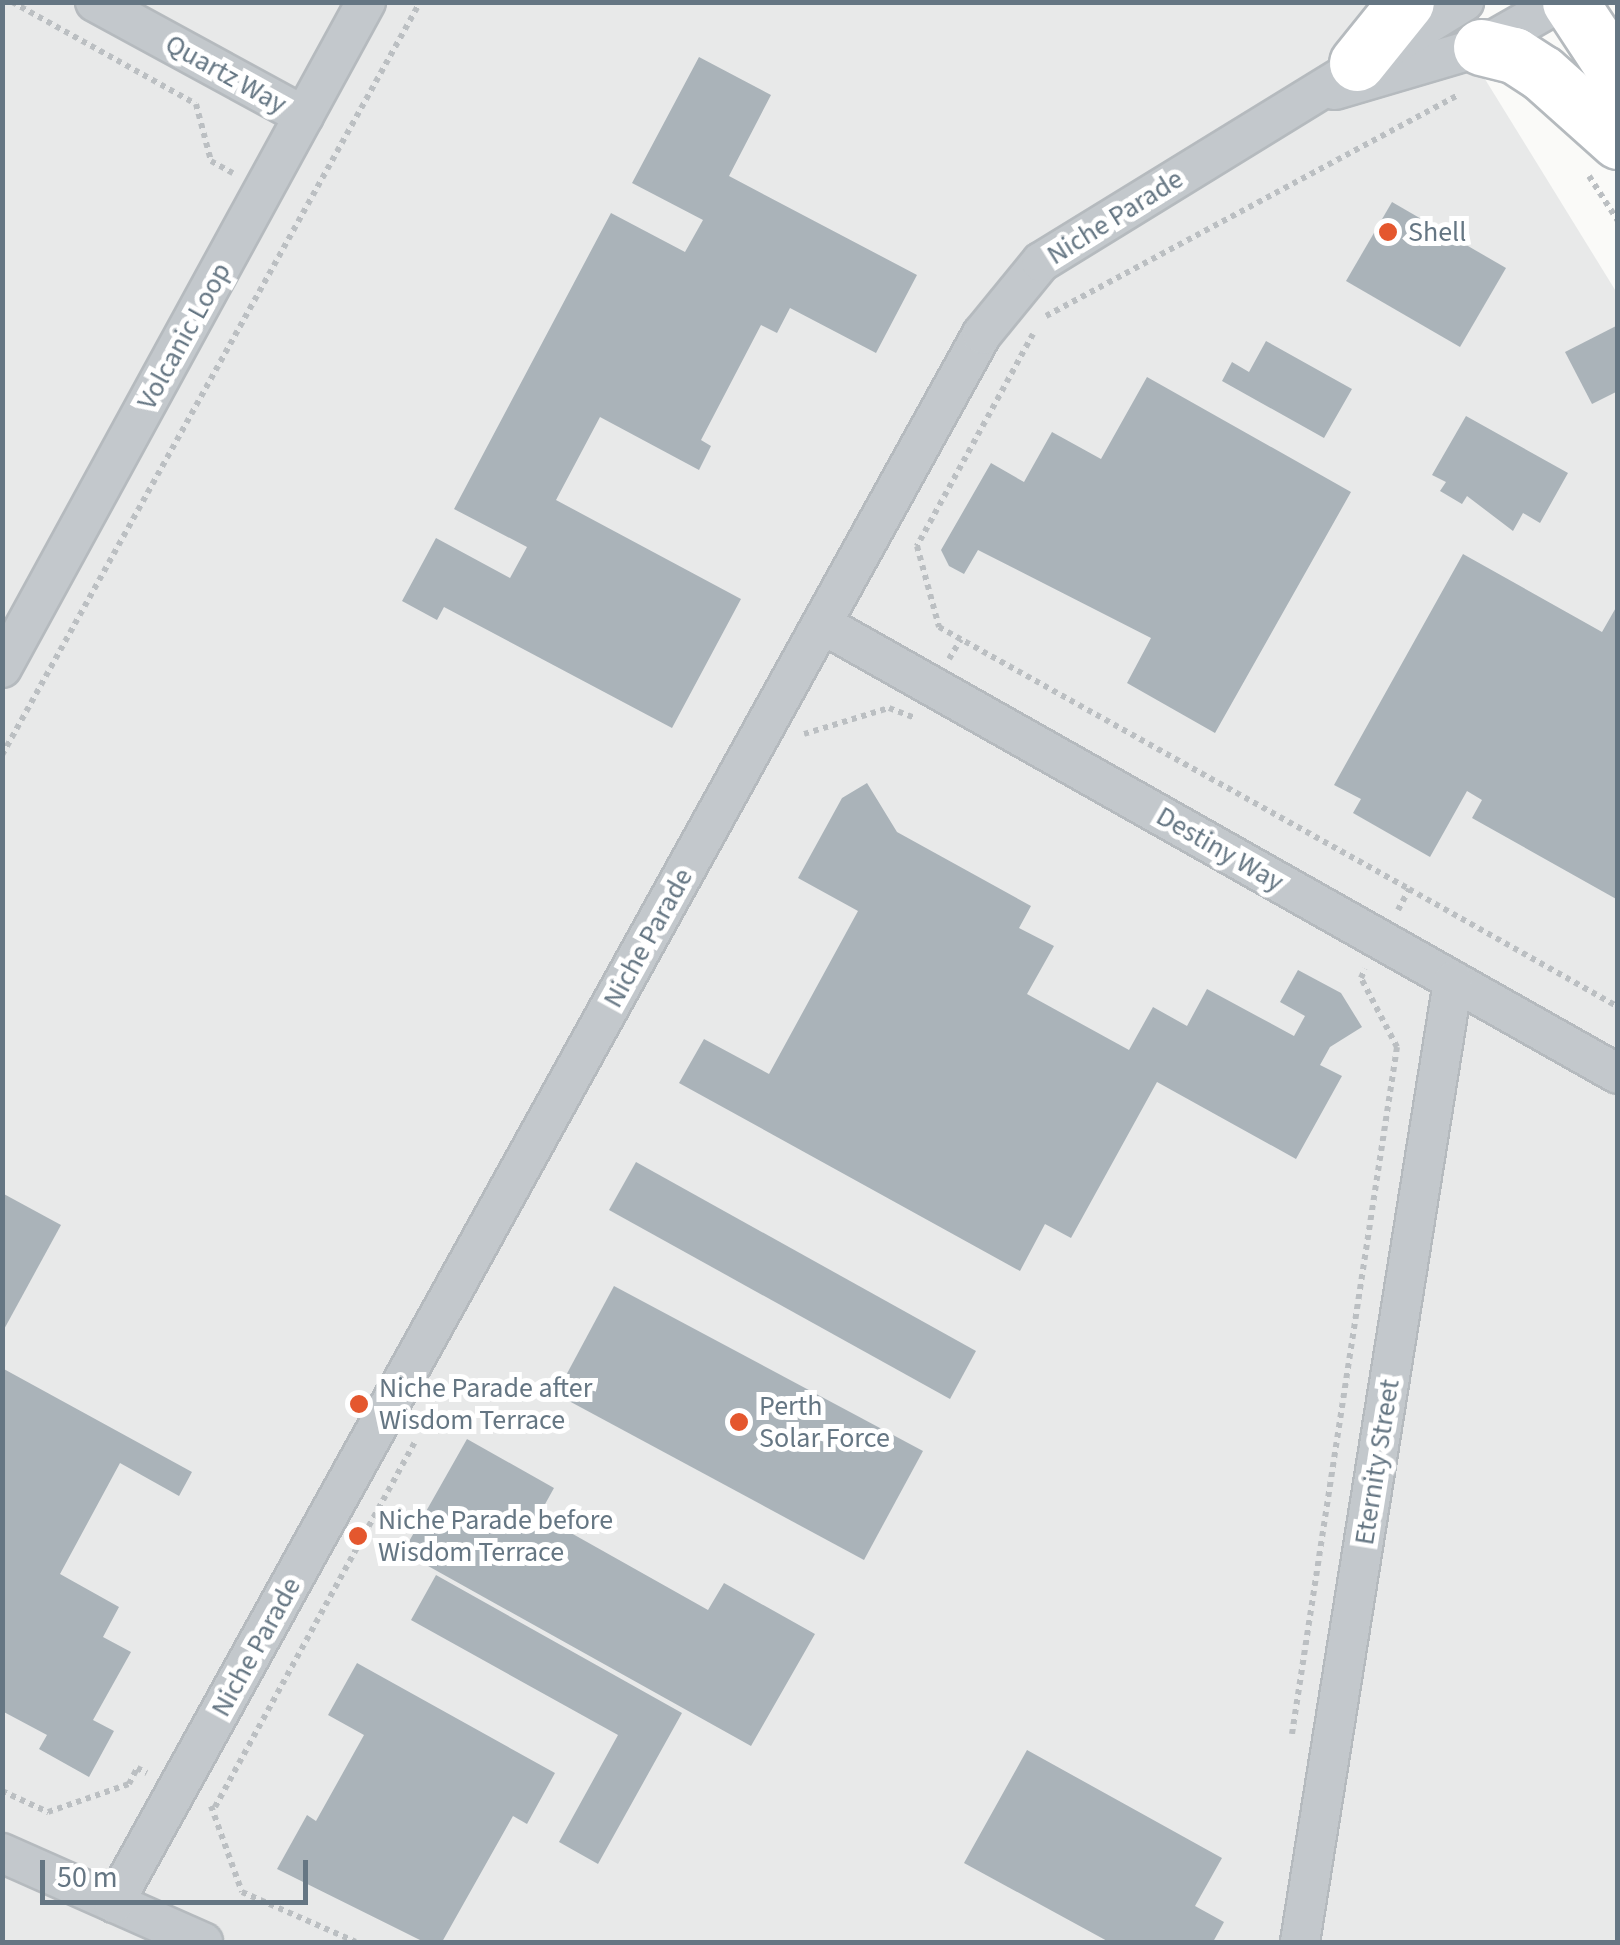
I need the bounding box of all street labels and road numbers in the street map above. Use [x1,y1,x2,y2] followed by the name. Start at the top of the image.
[160,27,292,121] street label: Quartz Way
[1041,162,1189,272] street label: Niche Parade
[130,257,238,415] street label: Volcanic Loop
[1150,799,1290,899] street label: Destiny Way
[596,863,700,1013] street label: Niche Parade
[1347,1377,1407,1547] street label: Eternity Street
[204,1572,308,1722] street label: Niche Parade

